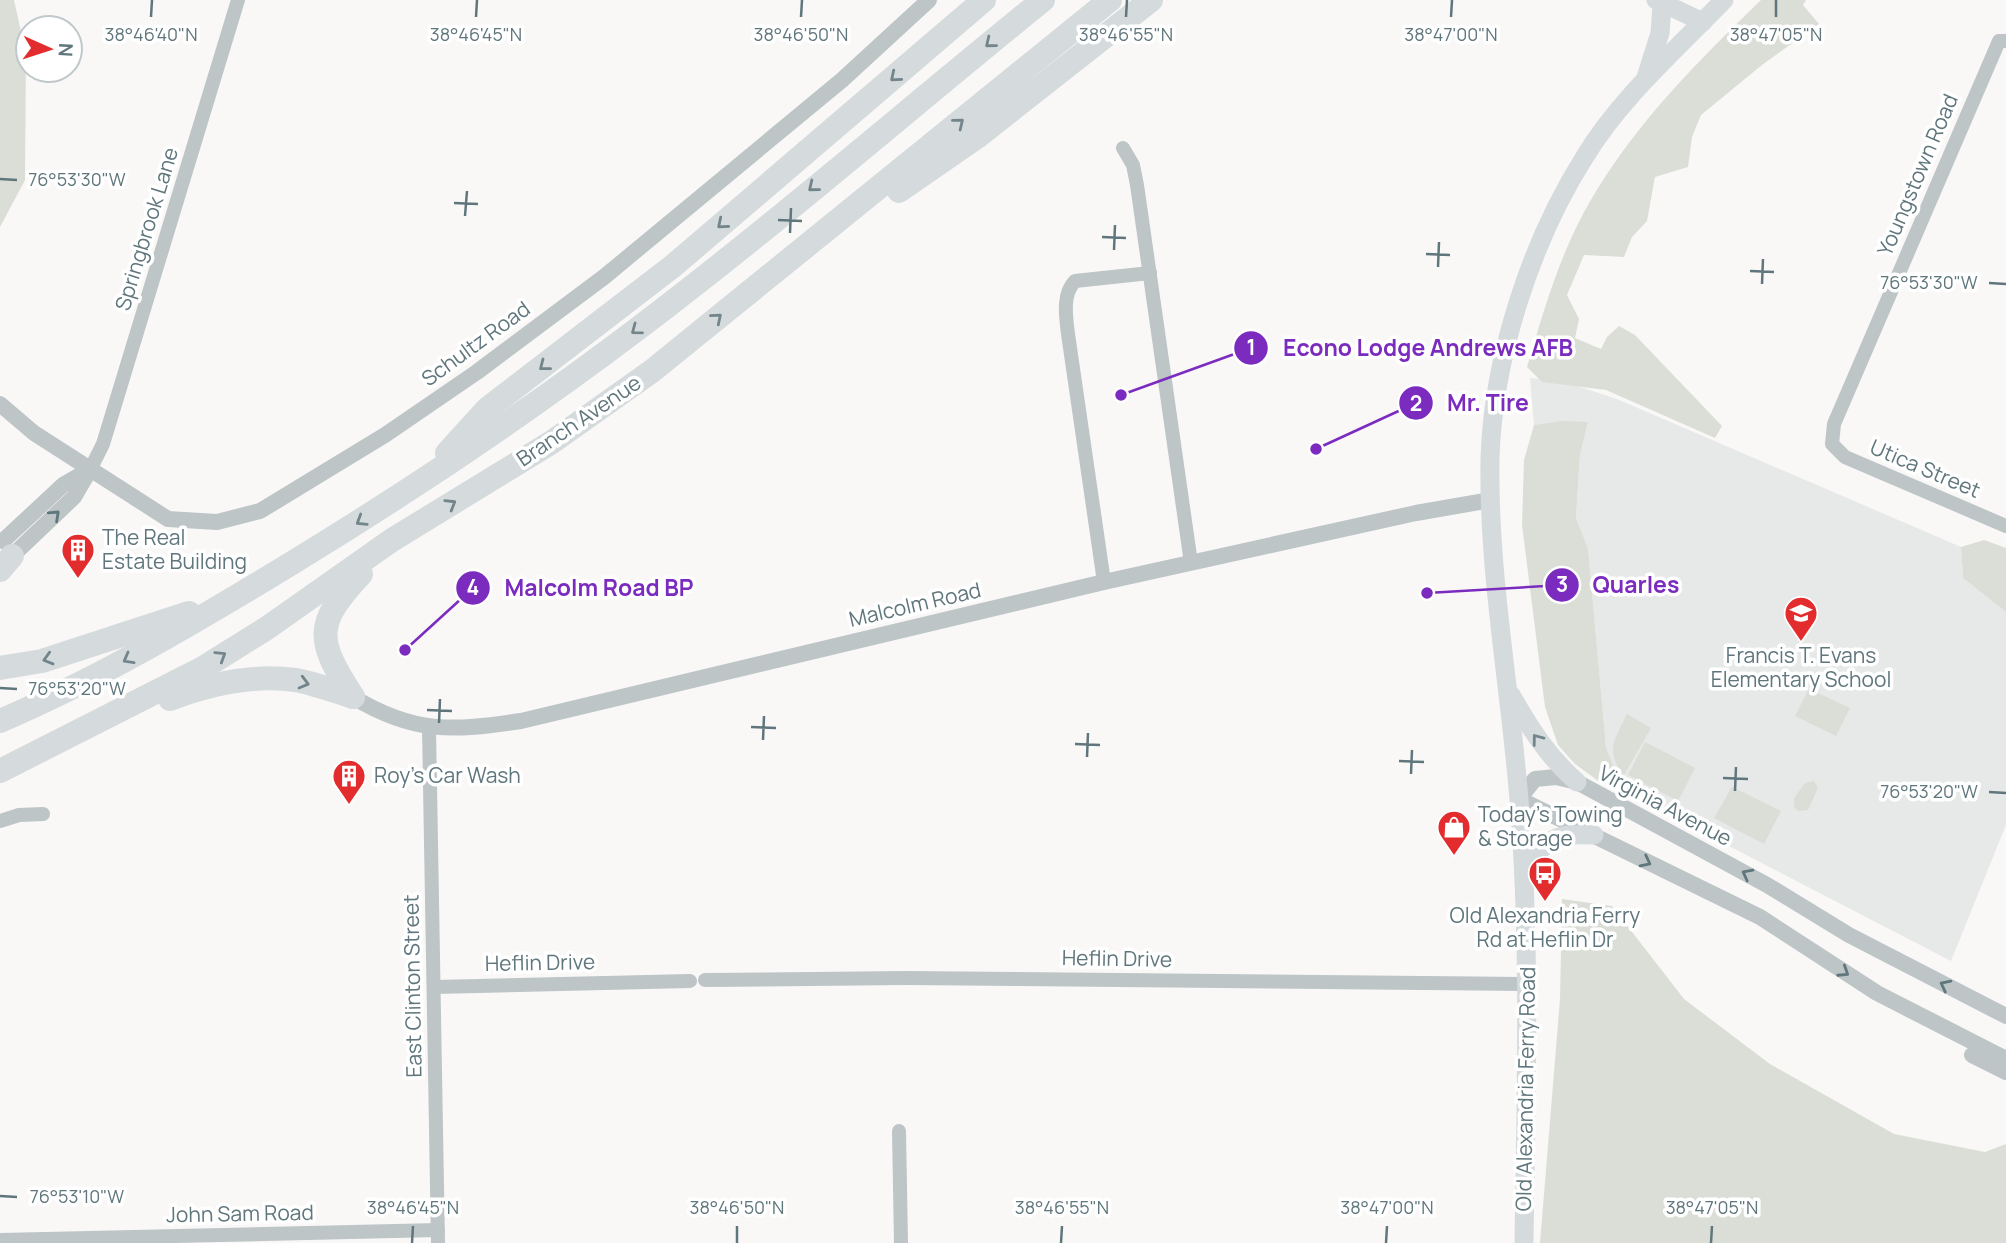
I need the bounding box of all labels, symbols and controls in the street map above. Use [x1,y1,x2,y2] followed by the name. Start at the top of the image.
[14,14,84,84] north arrow
[105,22,197,46] text: 38°46'40"N
[430,22,522,46] text: 38°46'45"N
[754,22,848,46] text: 38°46'50"N
[1079,22,1173,46] text: 38°46'55"N
[1404,22,1498,46] text: 38°47'00"N
[1730,22,1822,46] text: 38°47'05"N
[985,35,998,47] one-way arrow
[53,42,79,57] text: N
[891,69,904,81] one-way arrow
[1870,89,1964,260] street label: Youngstown Road
[951,119,964,131] one-way arrow
[108,144,184,314] street label: Springbrook Lane
[28,167,126,191] text: 76°53'30"W
[809,179,822,191] one-way arrow
[718,216,731,228] one-way arrow
[1880,270,1978,294] text: 76°53'30"W
[415,294,535,392] street label: Schultz Road
[709,313,722,326] one-way arrow
[631,321,644,334] one-way arrow
[1234,326,1587,370] callout: Econo Lodge Andrews AFB
[1283,331,1573,363] text: Econo Lodge Andrews AFB
[1246,333,1256,361] text: 1
[539,357,552,370] one-way arrow
[511,368,646,472] street label: Branch Avenue
[1399,381,1543,425] callout: Mr. Tire
[1447,386,1529,418] text: Mr. Tire
[1410,389,1422,417] text: 2
[1866,432,1985,504] street label: Utica Street
[443,499,456,512] one-way arrow
[47,511,60,523] one-way arrow
[355,513,368,526] one-way arrow
[102,523,247,575] place label: The Real Estate Building
[59,531,97,580] building icon: The Real Estate Building
[1544,563,1694,607] callout: Quarles
[456,566,707,610] callout: Malcolm Road BP
[1593,568,1679,600] text: Quarles
[1556,570,1568,598] text: 3
[505,571,693,603] text: Malcolm Road BP
[467,573,479,601] text: 4
[846,575,984,633] street label: Malcolm Road
[1782,594,1820,643] school or university icon: Francis T. Evans Elementary School
[1711,641,1891,693] place label: Francis T. Evans Elementary School
[42,650,54,665] one-way arrow
[123,651,135,664] one-way arrow
[213,652,226,665] one-way arrow
[298,675,310,689] one-way arrow
[28,676,126,700] text: 76°53'20"W
[1532,734,1545,746] one-way arrow
[330,757,368,806] building icon: Roy's Car Wash
[1594,758,1737,852] street label: Virginia Avenue
[374,761,521,789] place label: Roy's Car Wash
[1880,779,1978,803] text: 76°53'20"W
[1478,800,1623,852] place label: Today's Towing & Storage
[1435,808,1473,857] shop icon: Today's Towing & Storage
[1526,854,1564,903] bus stop icon: Old Alexandria Ferry Rd at Heflin Dr
[1639,854,1651,868] one-way arrow
[1742,869,1754,882] one-way arrow
[396,894,428,1078] street label: East Clinton Street
[1450,901,1640,953] place label: Old Alexandria Ferry Rd at Heflin Dr
[1062,943,1172,973] street label: Heflin Drive
[485,947,595,977] street label: Heflin Drive
[1836,964,1849,977] one-way arrow
[1509,966,1541,1212] street label: Old Alexandria Ferry Road
[1940,980,1952,993] one-way arrow
[30,1184,124,1208] text: 76°53'10"W
[367,1195,459,1219] text: 38°46'45"N
[690,1195,784,1219] text: 38°46'50"N
[1015,1195,1109,1219] text: 38°46'55"N
[1340,1195,1434,1219] text: 38°47'00"N
[1666,1195,1758,1219] text: 38°47'05"N
[166,1198,314,1228] street label: John Sam Road

